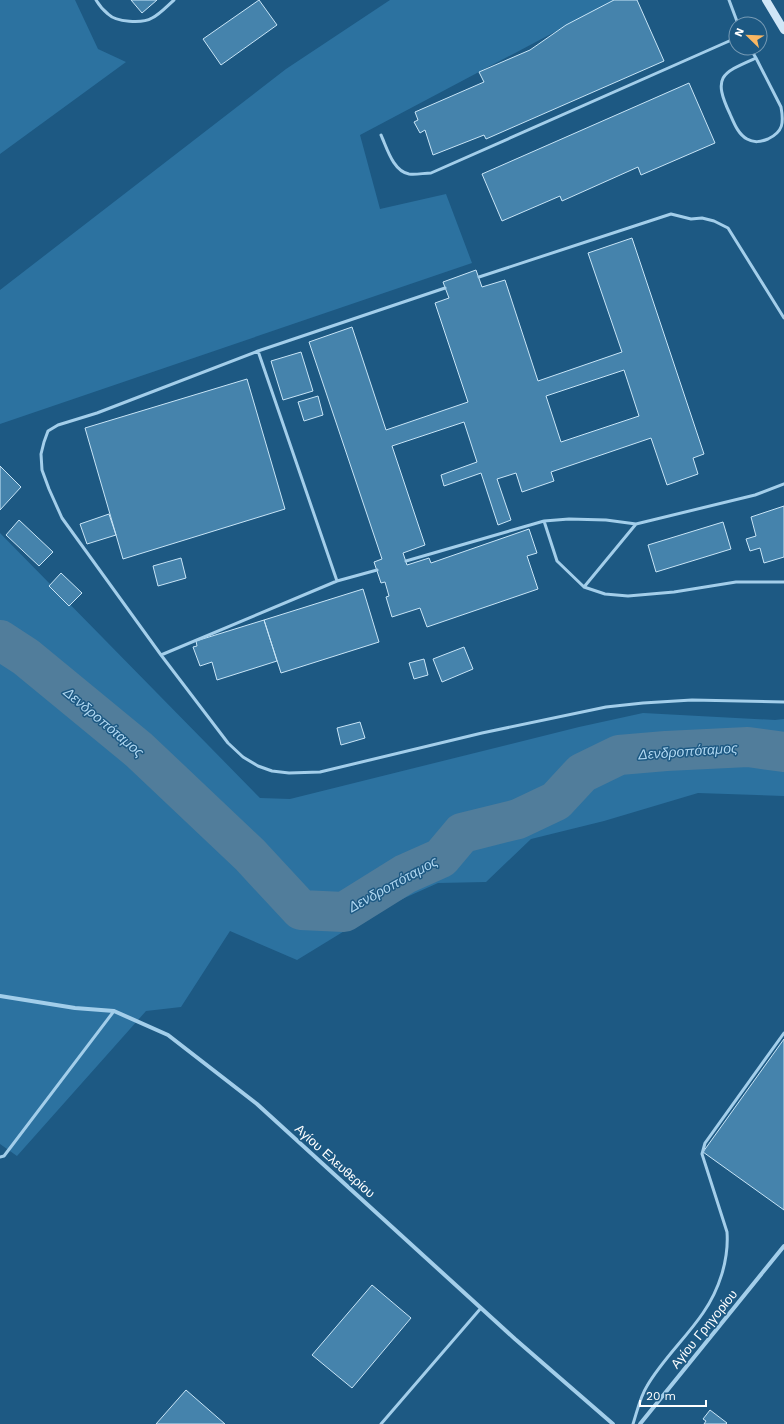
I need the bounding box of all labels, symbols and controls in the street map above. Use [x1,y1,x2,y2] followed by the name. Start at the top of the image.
[728,16,768,56] north arrow
[732,26,747,39] text: N
[60,683,148,760] water label: Δενδροπόταμος
[637,740,739,763] water label: Δενδροπόταμος
[345,853,441,916] water label: Δενδροπόταμος
[292,1121,378,1201] street label: Αγίου Ελευθερίου
[668,1287,740,1371] street label: Αγίου Γρηγορίου
[640,1382,706,1408] scale bar
[646,1389,676,1403] text: 20 m

